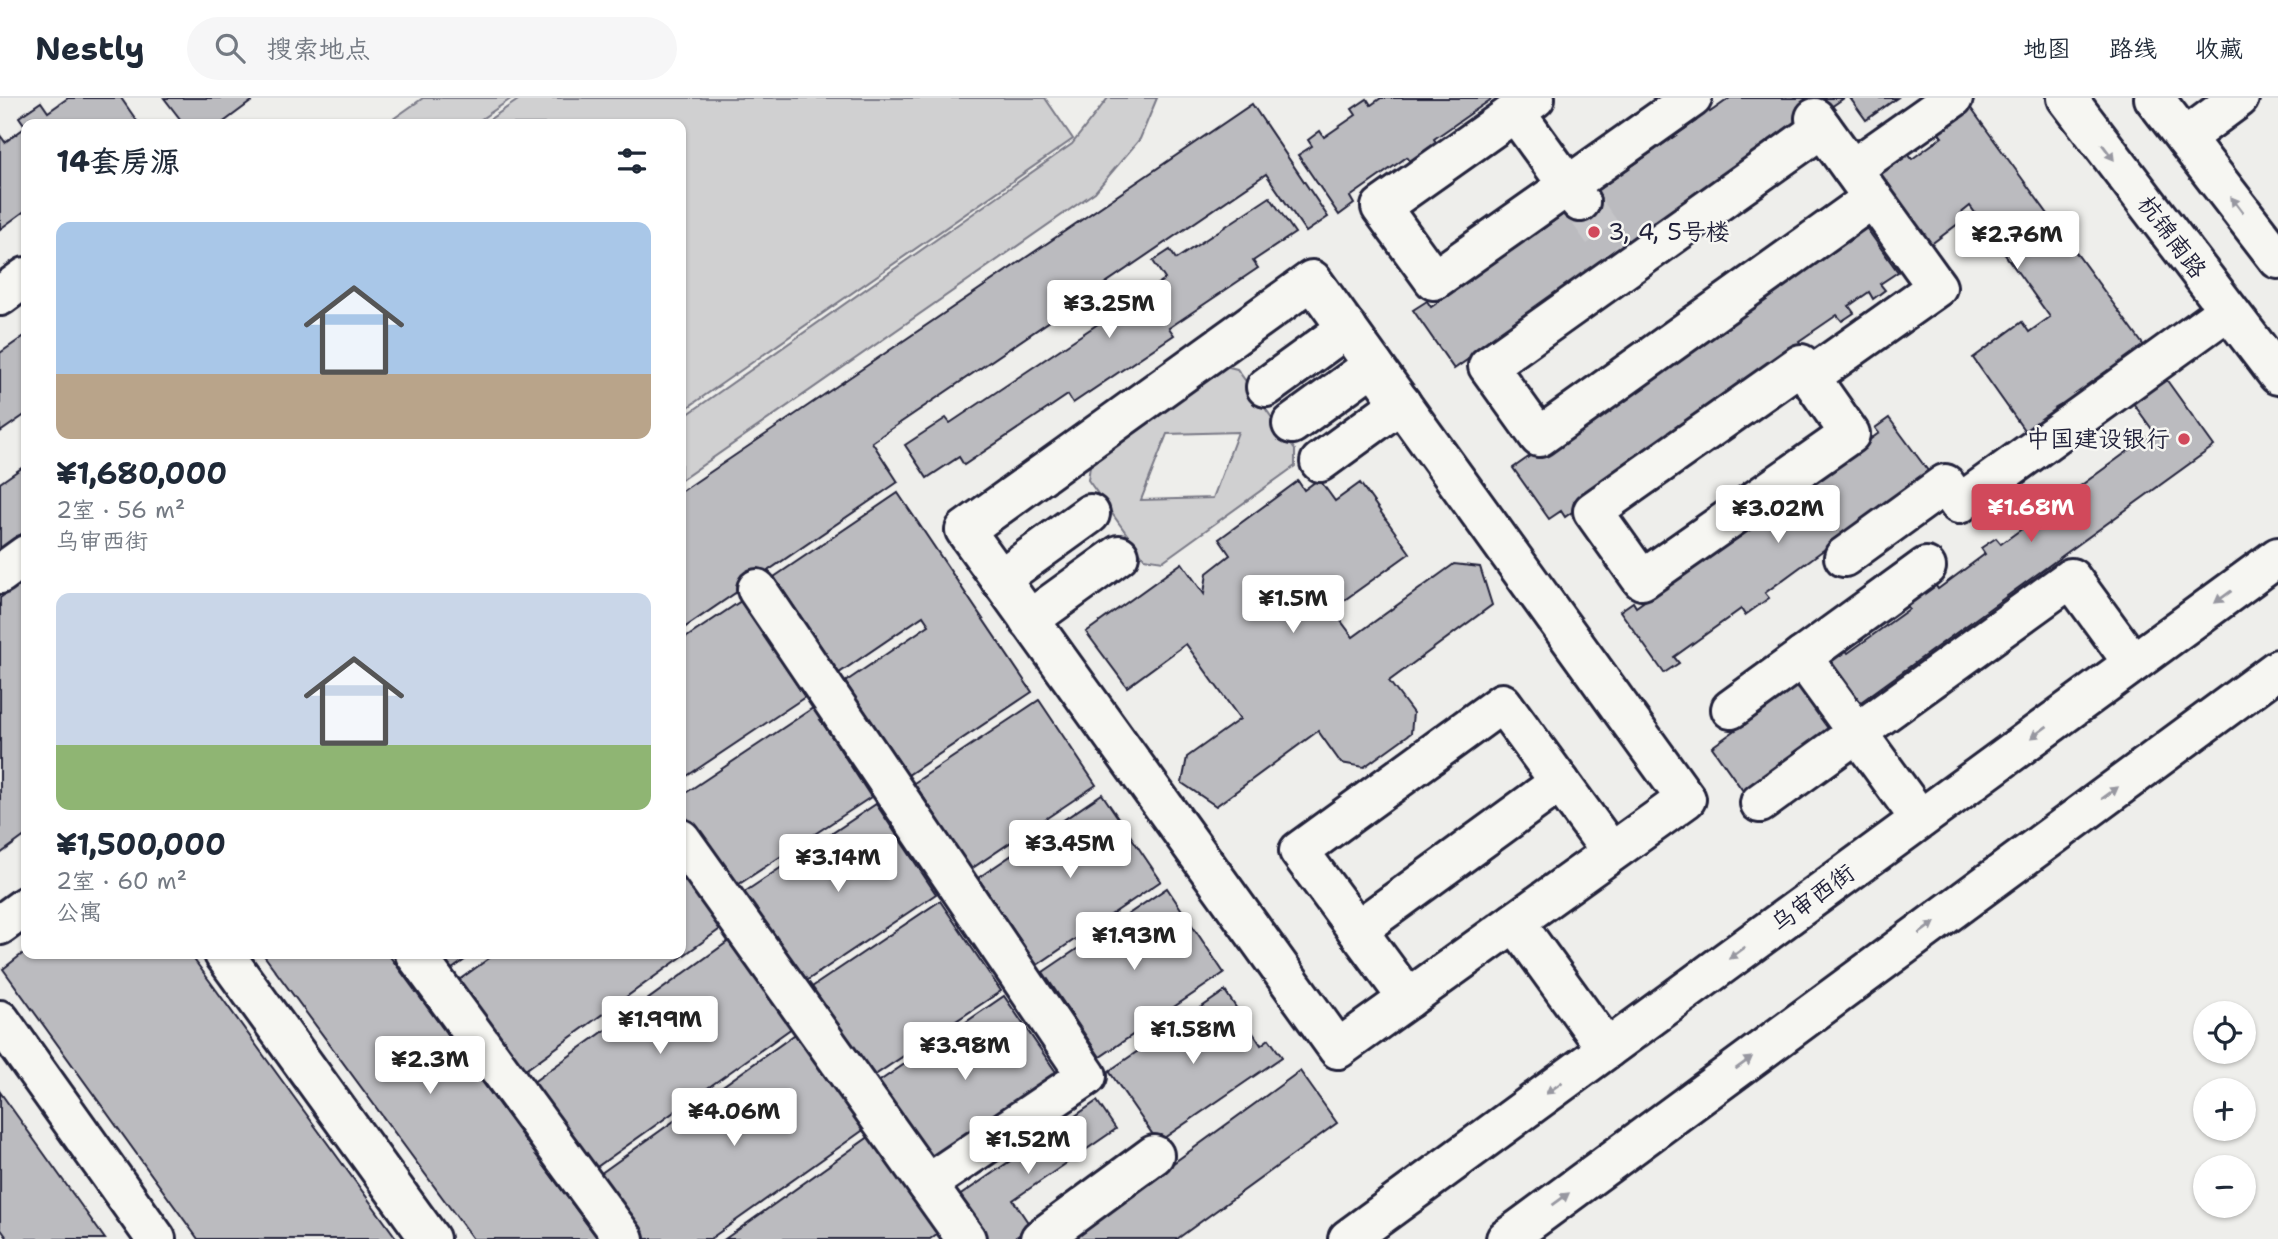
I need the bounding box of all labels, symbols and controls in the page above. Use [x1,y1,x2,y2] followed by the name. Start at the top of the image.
[187,17,677,80] search box
[35,26,145,71] text: Nestly
[211,29,249,67] icon: search
[267,31,371,66] text: 搜索地点
[2023,33,2071,65] text: 地图
[2109,33,2157,65] text: 路线
[2195,33,2243,65] text: 收藏
[56,141,180,182] text: 14套房源
[613,142,651,180] icon: filters
[2101,143,2115,162] one-way arrow
[2130,189,2214,285] street label: 杭锦南路
[2230,196,2244,214] one-way arrow
[1960,212,2074,271] pin: ¥2.76M
[1608,216,1730,248] place label: 3, 4, 5号楼
[1971,219,2063,249] text: ¥2.76M
[1586,224,1602,240] marker: 3, 4, 5号楼
[291,267,417,393] icon: home
[1052,280,1166,340] pin: ¥3.25M
[1063,288,1155,318] text: ¥3.25M
[2026,423,2170,455] place label: 中国建设银行
[2176,431,2192,447] marker: 中国建设银行
[56,453,227,494] text: ¥1,680,000
[1974,484,2088,544] pin: ¥1.68M
[1721,486,1835,545] pin: ¥3.02M
[1988,492,2074,522] text: ¥1.68M
[1732,493,1824,523] text: ¥3.02M
[56,495,185,525] text: 2室 · 56 m²
[56,526,148,556] text: 乌审西街
[1244,575,1342,635] pin: ¥1.5M
[1258,583,1328,613] text: ¥1.5M
[2214,590,2232,604] one-way arrow
[291,638,417,764] icon: home
[2031,724,2049,739] one-way arrow
[2101,787,2119,801] one-way arrow
[1013,820,1127,880] pin: ¥3.45M
[56,824,226,865] text: ¥1,500,000
[1025,828,1115,858] text: ¥3.45M
[781,834,895,894] pin: ¥3.14M
[795,842,881,872] text: ¥3.14M
[1765,857,1861,939] street label: 乌审西街
[56,866,187,896] text: 2室 · 60 m²
[56,897,102,927] text: 公寓
[1077,912,1191,972] pin: ¥1.93M
[1092,920,1176,950] text: ¥1.93M
[1918,922,1936,936] one-way arrow
[1728,946,1747,960] one-way arrow
[603,996,717,1056] pin: ¥1.99M
[2193,1001,2256,1218] map controls
[2193,1001,2256,1064] button: locate
[618,1004,702,1034] text: ¥1.99M
[1136,1006,1250,1066] pin: ¥1.58M
[1150,1014,1236,1044] text: ¥1.58M
[908,1023,1022,1082] pin: ¥3.98M
[920,1030,1010,1060] text: ¥3.98M
[381,1037,479,1096] pin: ¥2.3M
[391,1044,469,1074] text: ¥2.3M
[1734,1056,1752,1071] one-way arrow
[2193,1078,2256,1141] button: +
[1545,1080,1563,1094] one-way arrow
[677,1088,791,1148] pin: ¥4.06M
[688,1096,780,1126] text: ¥4.06M
[971,1116,1085,1176] pin: ¥1.52M
[986,1124,1070,1154] text: ¥1.52M
[2193,1155,2256,1218] button: −
[1551,1191,1569,1206] one-way arrow

